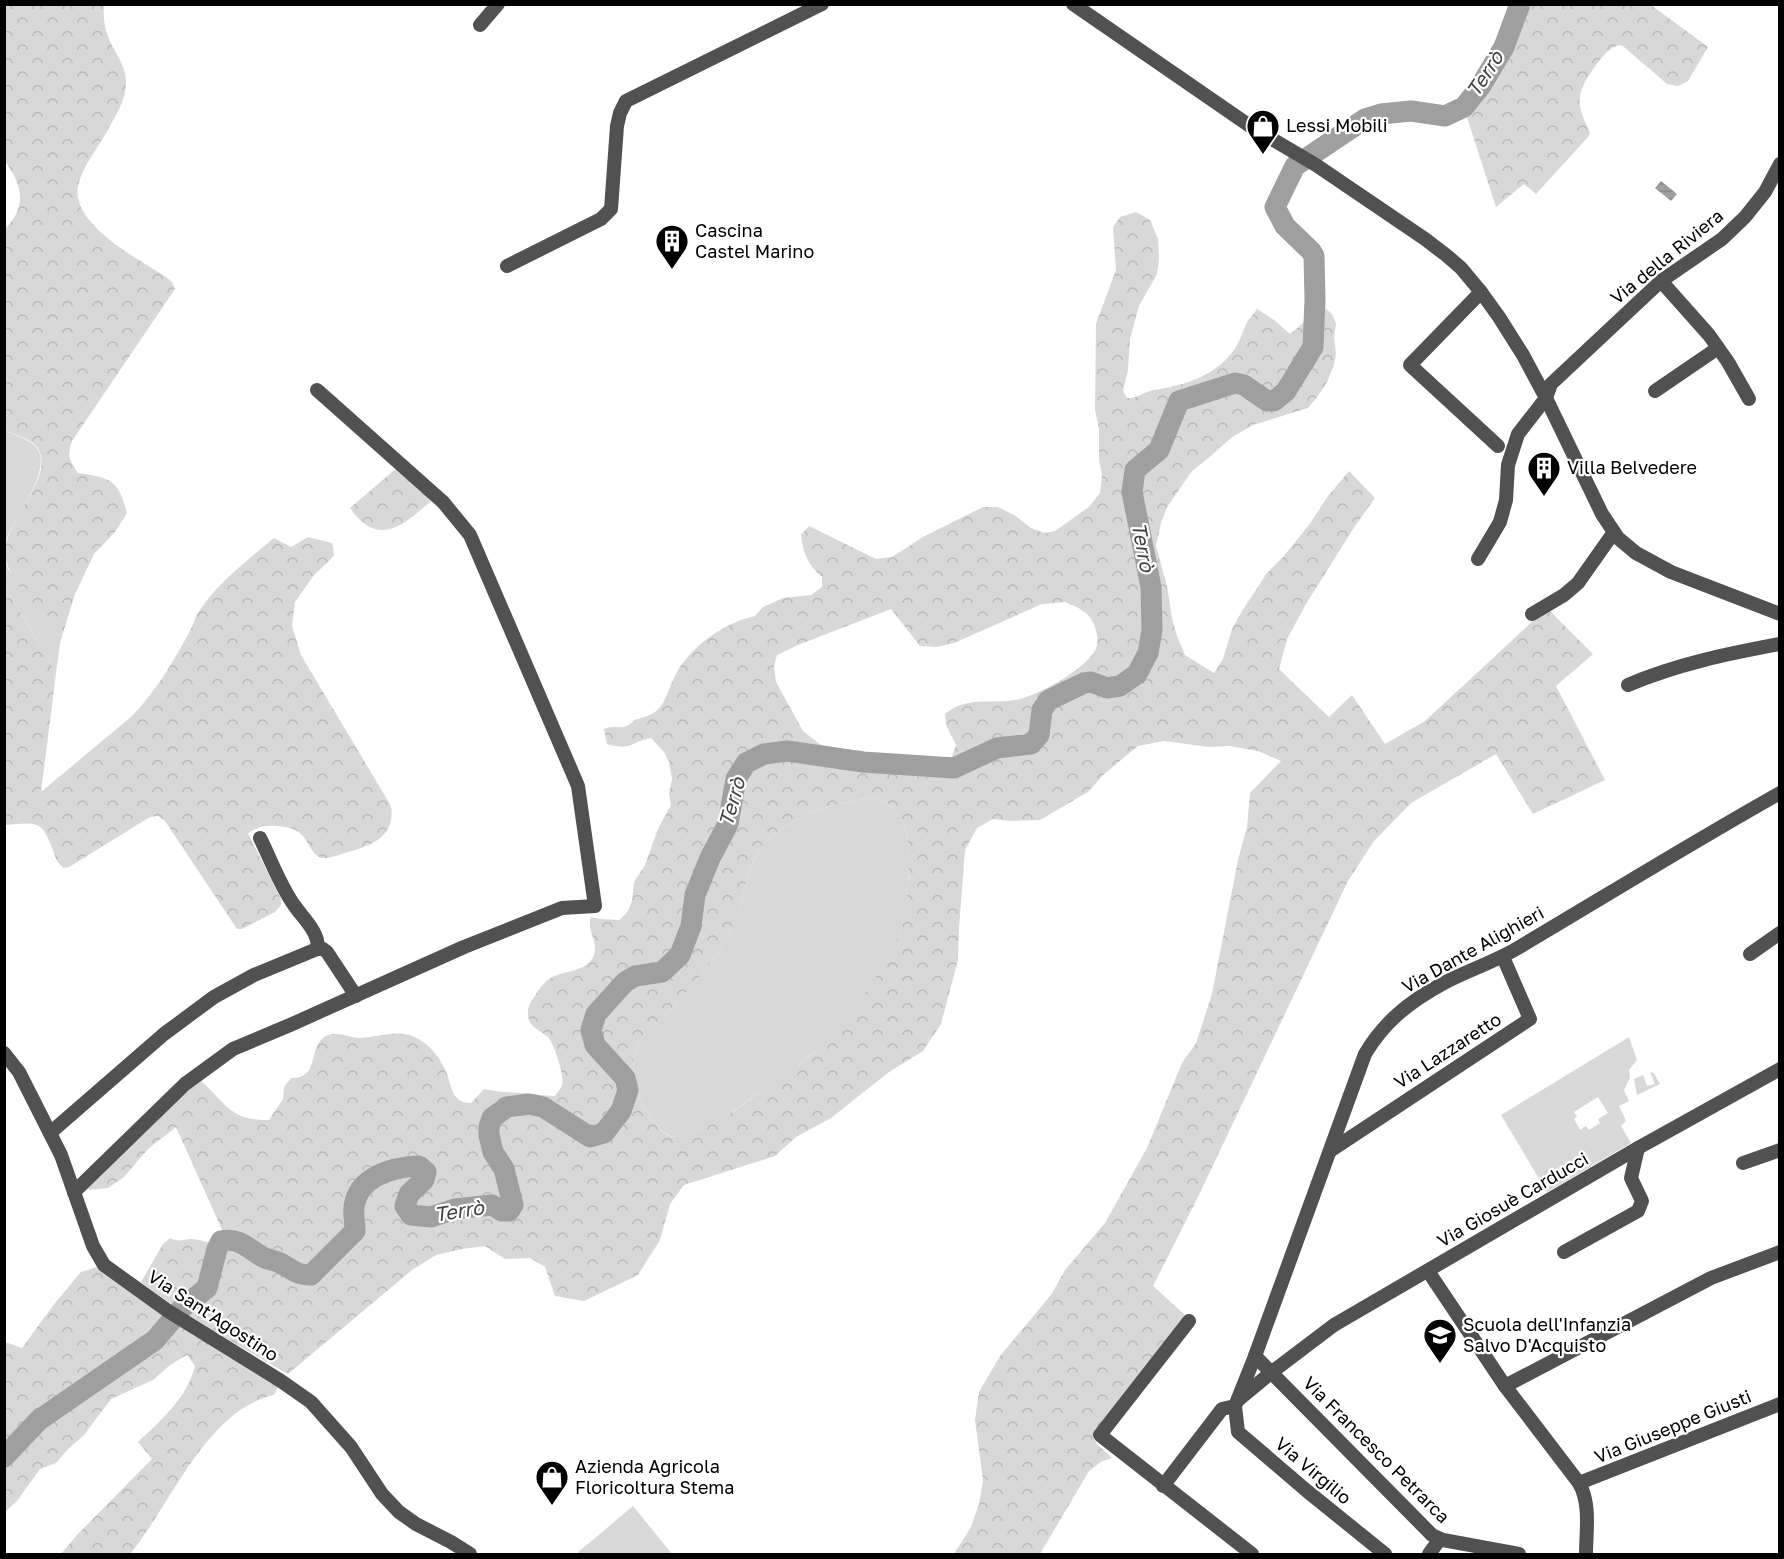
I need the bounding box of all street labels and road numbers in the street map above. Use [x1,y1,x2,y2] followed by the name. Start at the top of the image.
[1606,204,1727,308] street label: Via della Riviera
[1398,901,1547,997] street label: Via Dante Alighieri
[1390,1007,1505,1093] street label: Via Lazzaretto
[1433,1147,1592,1251] street label: Via Giosuè Carducci
[144,1265,283,1366] street label: Via Sant'Agostino
[1299,1371,1455,1527] street label: Via Francesco Petrarca
[1591,1385,1754,1468] street label: Via Giuseppe Giusti
[1271,1432,1356,1508] street label: Via Virgilio

